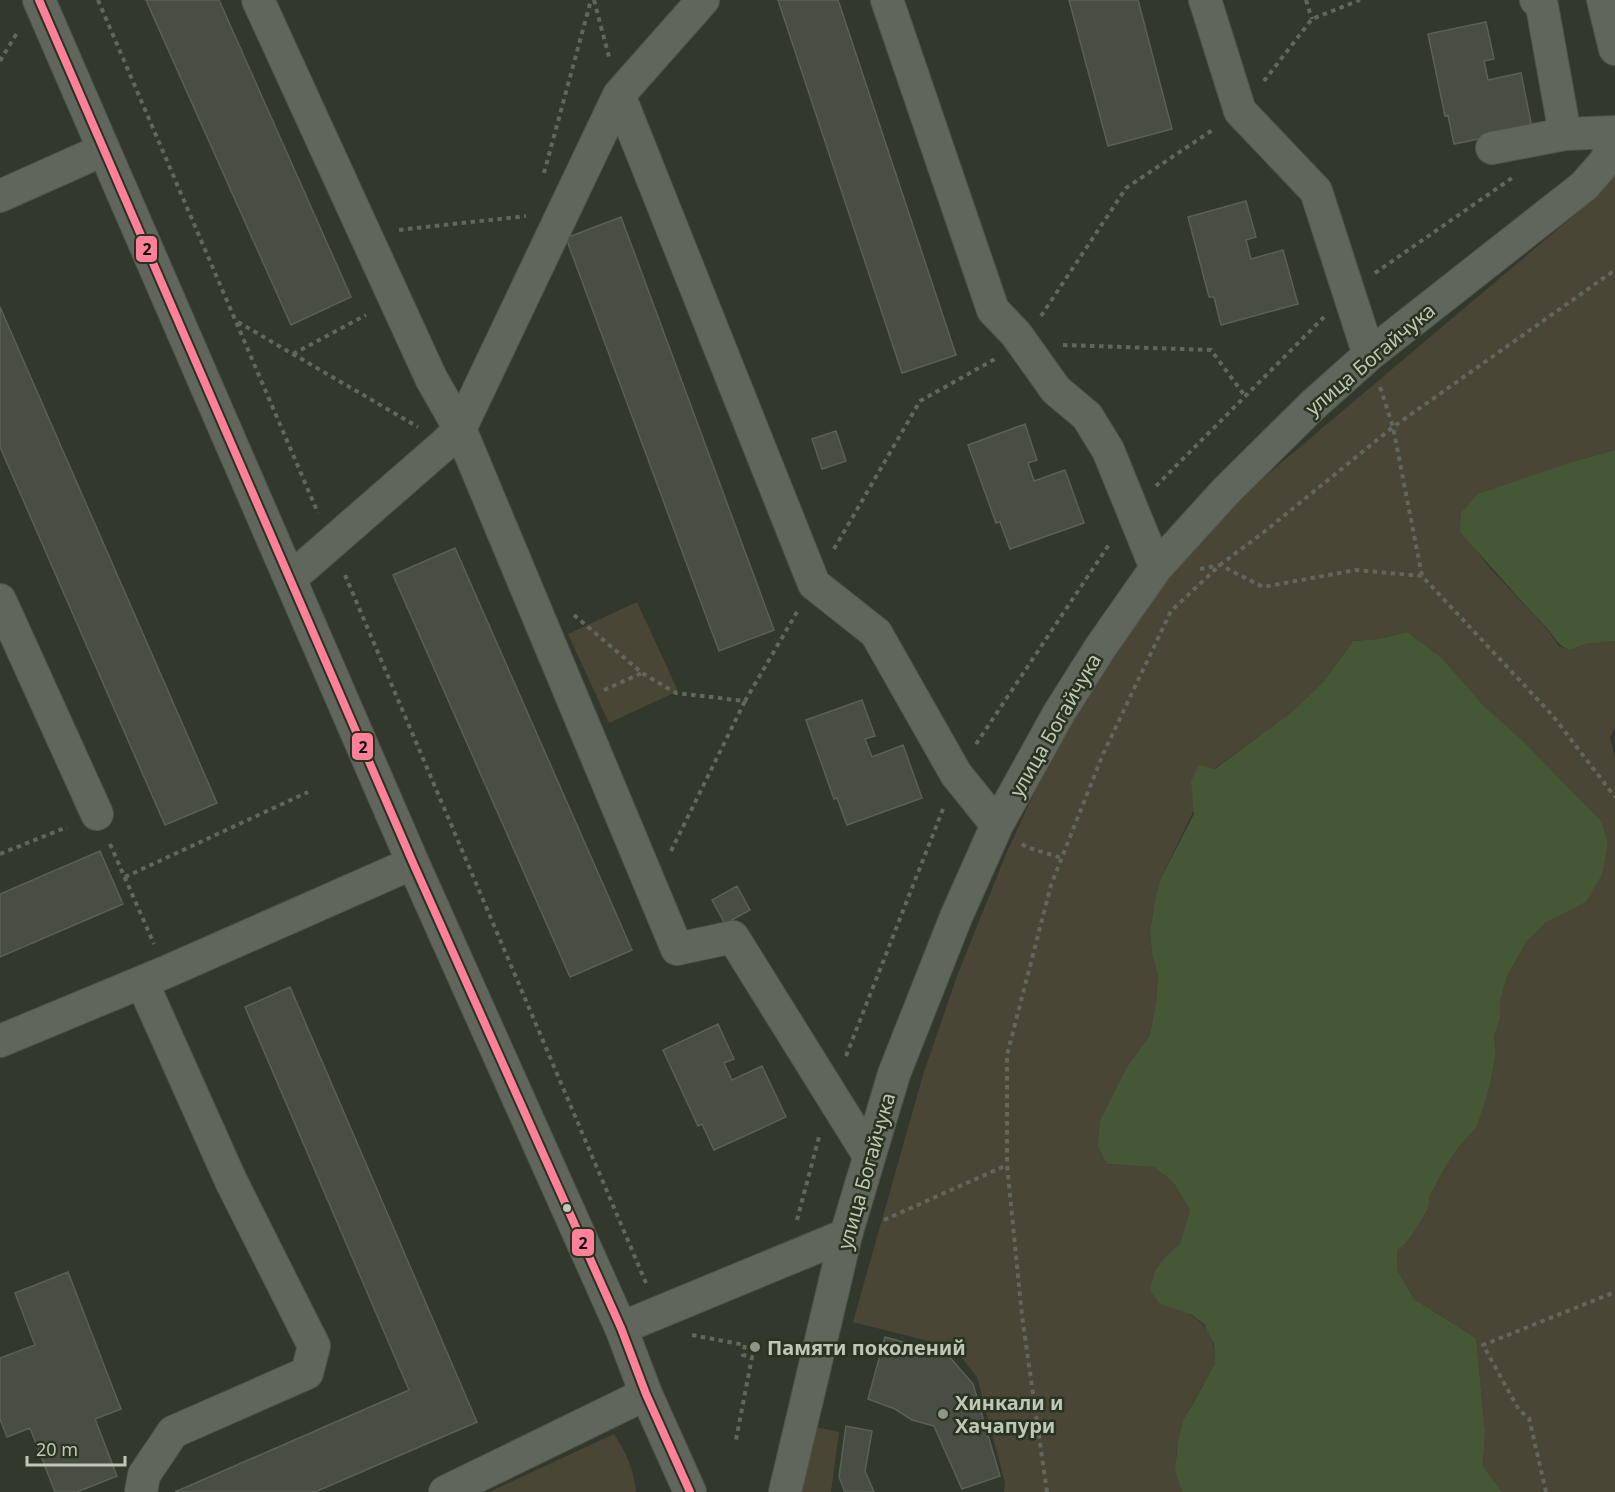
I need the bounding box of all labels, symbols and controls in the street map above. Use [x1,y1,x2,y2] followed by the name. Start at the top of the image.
[135,235,158,263] line badge: 2
[142,238,152,260] text: 2
[1299,297,1441,421] street label: улица Богайчука
[1003,648,1107,802] street label: улица Богайчука
[351,732,374,761] line badge: 2
[358,736,368,758] text: 2
[831,1090,901,1252] street label: улица Богайчука
[561,1202,573,1214] unlabelled marker
[571,1228,595,1257] line badge: 2
[578,1232,588,1254] text: 2
[767,1334,966,1361] place label: Памяти поколений
[748,1340,762,1354] marker: Памяти поколений
[955,1389,1063,1439] place label: Хинкали и Хачапури
[936,1407,950,1421] marker: Хинкали и Хачапури
[27,1429,124,1467] scale bar
[36,1437,78,1461] text: 20 m

